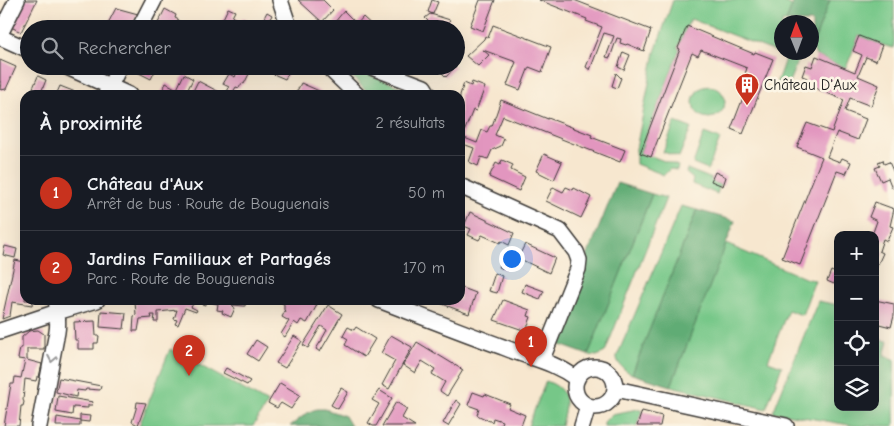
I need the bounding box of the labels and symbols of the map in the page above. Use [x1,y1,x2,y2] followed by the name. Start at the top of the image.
[774,15,819,60] north arrow
[734,72,760,106] building icon: Château D'Aux
[764,76,858,94] place label: Château D'Aux
[499,246,525,272] your location
[515,326,547,367] pin: 1
[173,335,205,376] pin: 2
[47,355,58,364] one-way arrow

